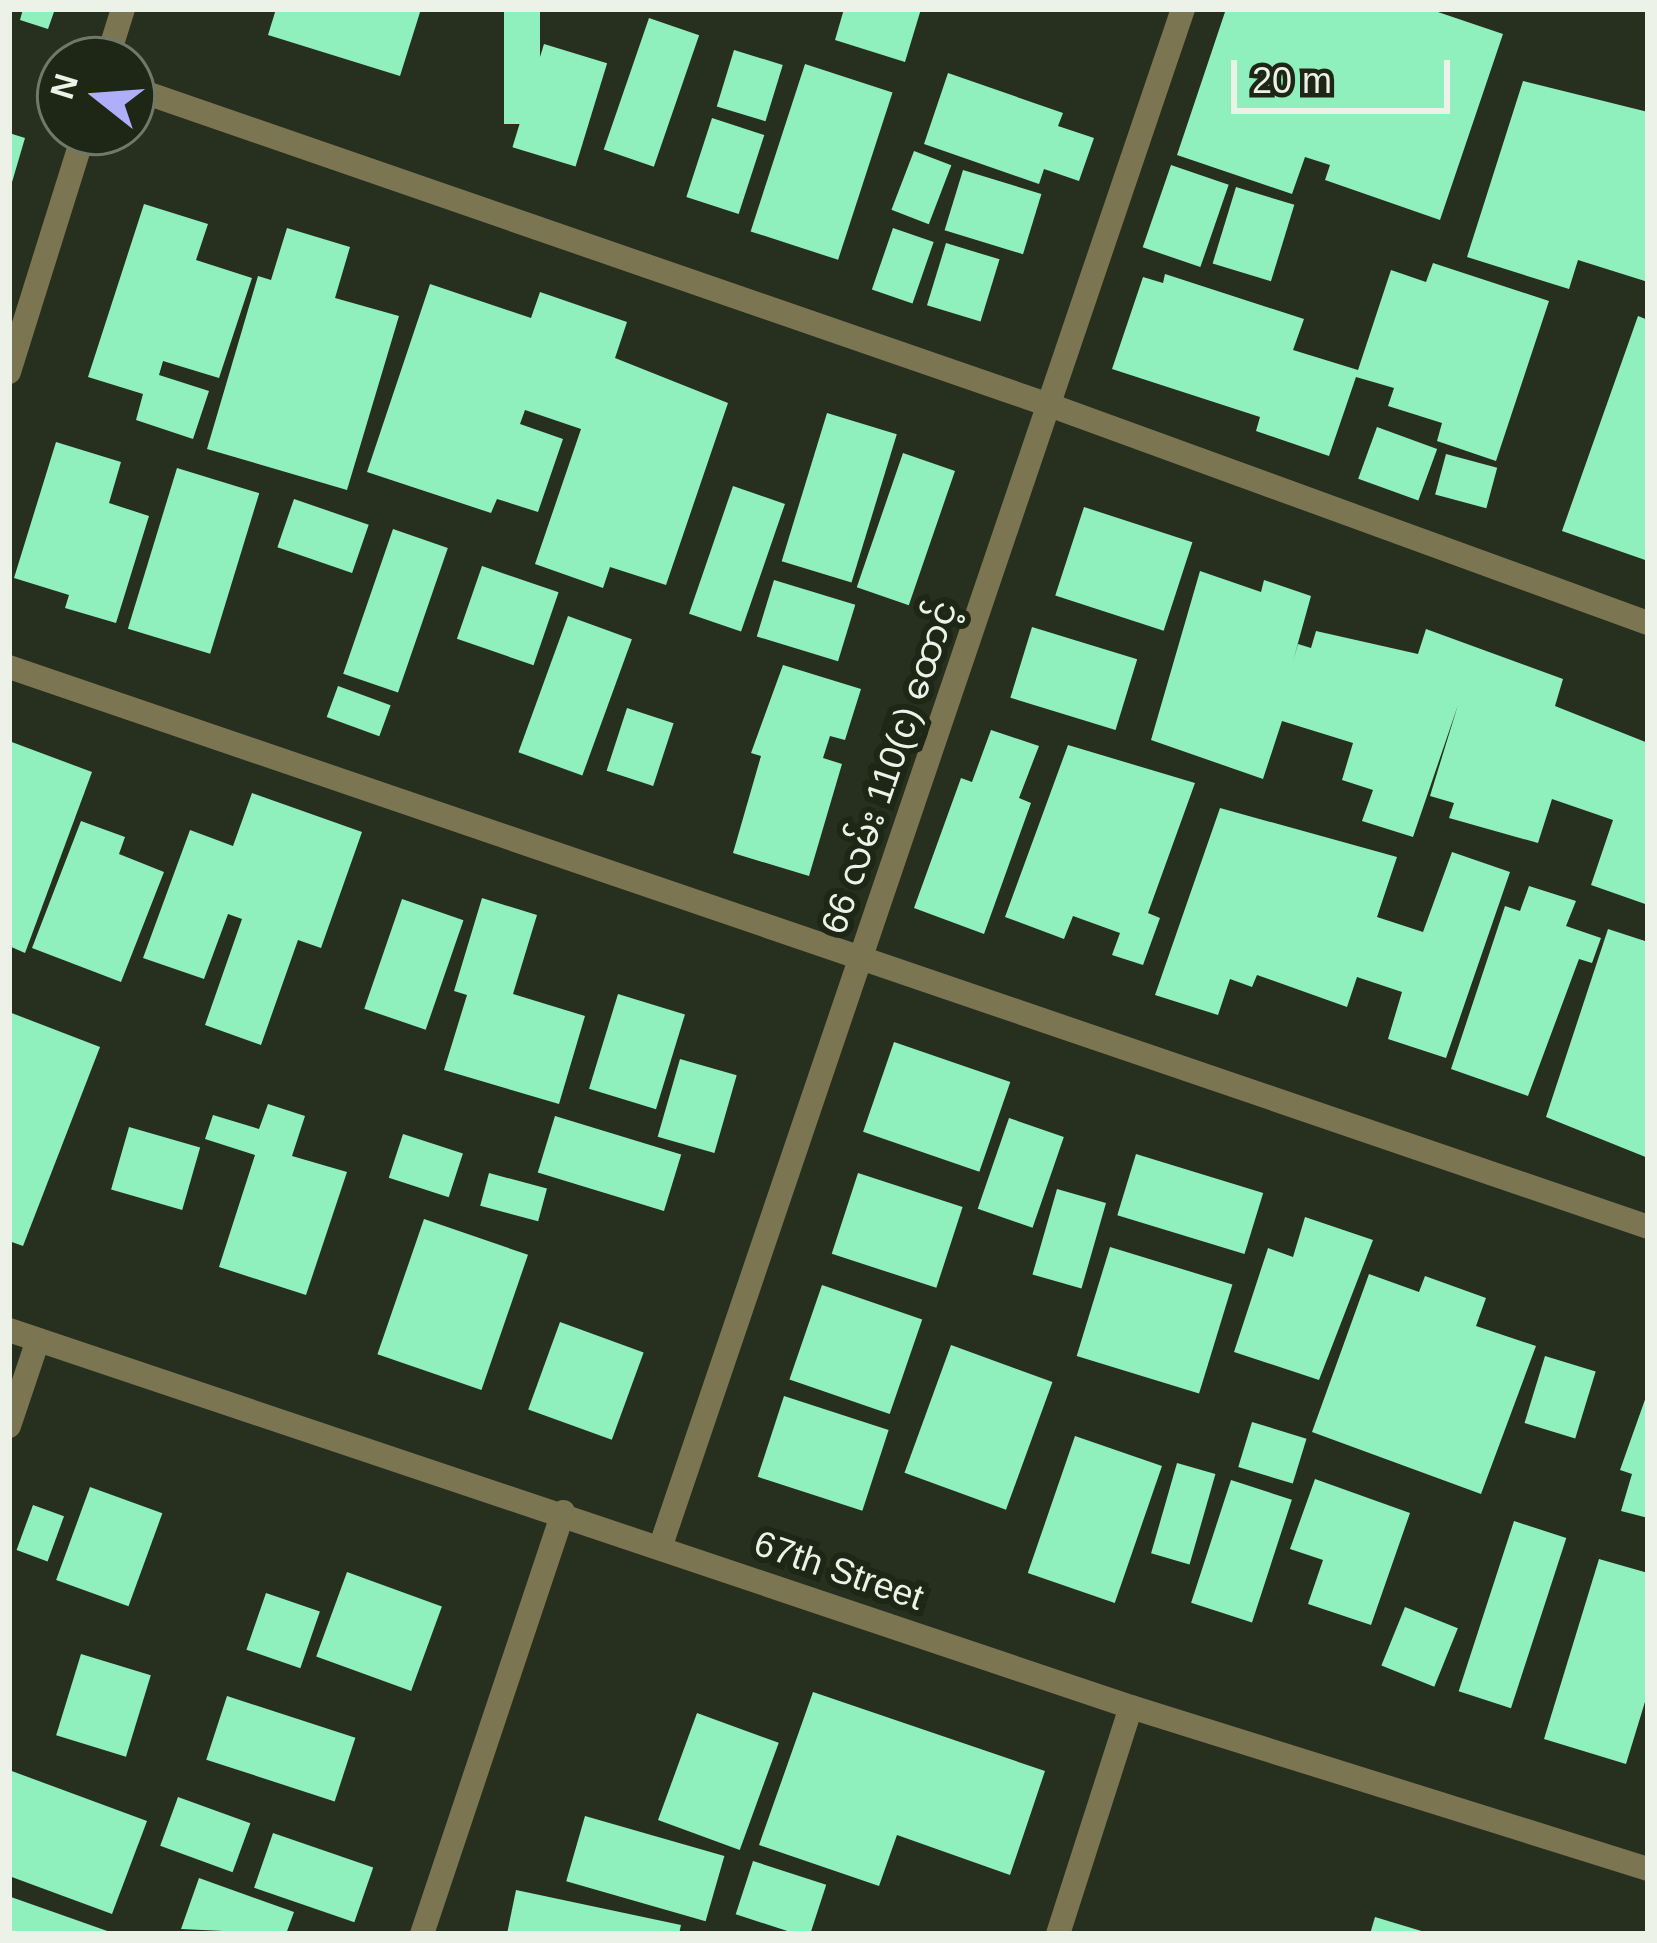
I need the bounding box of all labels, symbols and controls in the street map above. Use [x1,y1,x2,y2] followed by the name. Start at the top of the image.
[36,36,156,156] north arrow
[1237,36,1456,110] scale bar
[1252,60,1332,101] text: 20 m
[43,69,85,103] text: N
[812,595,966,939] street label: 66 လမ်း 110(c) ထောင့်
[749,1521,929,1619] street label: 67th Street

